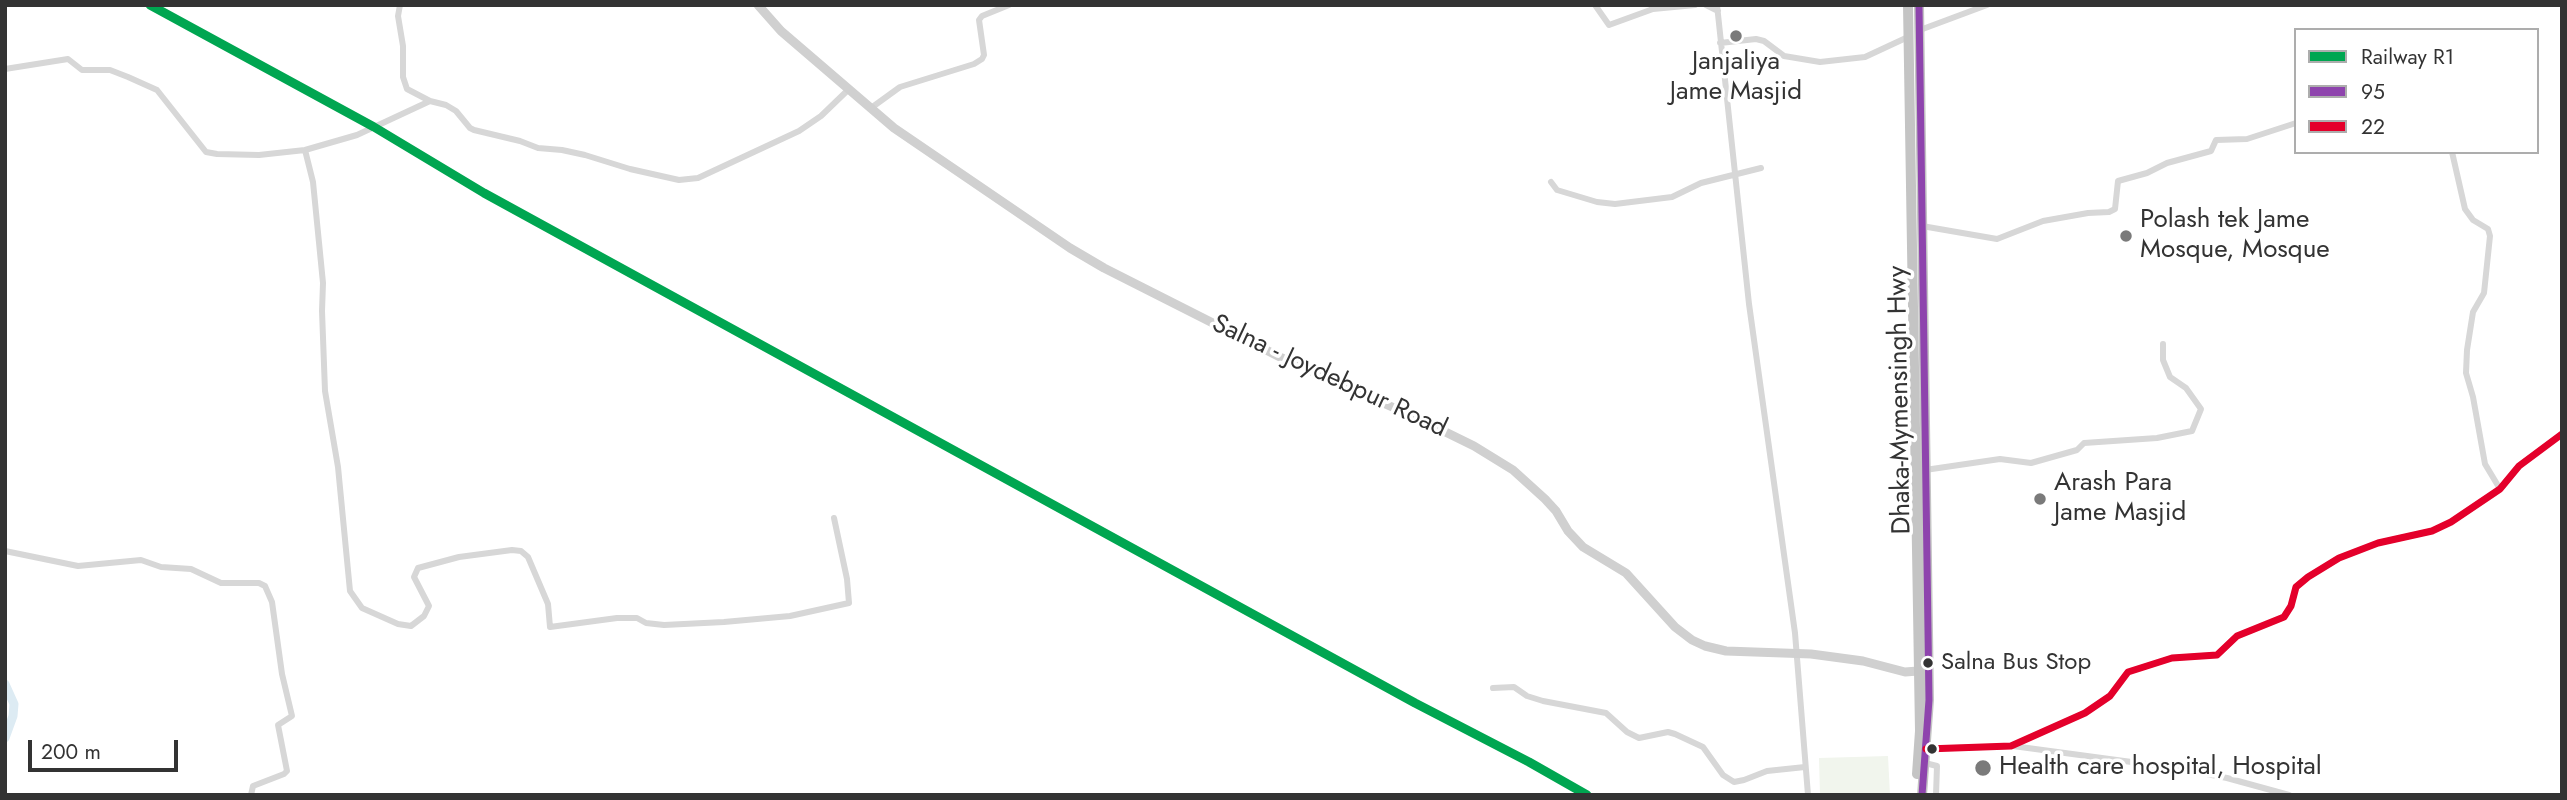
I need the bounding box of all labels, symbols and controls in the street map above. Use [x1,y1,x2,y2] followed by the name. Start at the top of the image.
[1728,28,1744,44] marker: Janjaliya Jame Masjid
[2294,28,2539,154] legend
[2361,42,2454,72] text: Railway R1
[1670,47,1802,108] place label: Janjaliya Jame Masjid
[2361,77,2385,107] text: 95
[2361,112,2385,142] text: 22
[2140,205,2330,266] place label: Polash tek Jame Mosque, Mosque
[2118,228,2134,244] marker: Polash tek Jame Mosque, Mosque
[1883,265,1919,535] street label: Dhaka-Mymensingh Hwy
[1207,309,1451,445] street label: Salna - Joydebpur Road
[2054,468,2186,530] place label: Arash Para Jame Masjid
[2032,491,2048,507] marker: Arash Para Jame Masjid
[1941,649,2091,677] place label: Salna Bus Stop
[1921,656,1935,670] marker: Salna Bus Stop
[32,726,182,770] scale bar
[41,737,101,767] text: 200 m
[1925,742,1939,756] unlabelled marker
[1999,752,2322,784] place label: Health care hospital, Hospital
[1973,758,1993,778] marker: Health care hospital, Hospital

